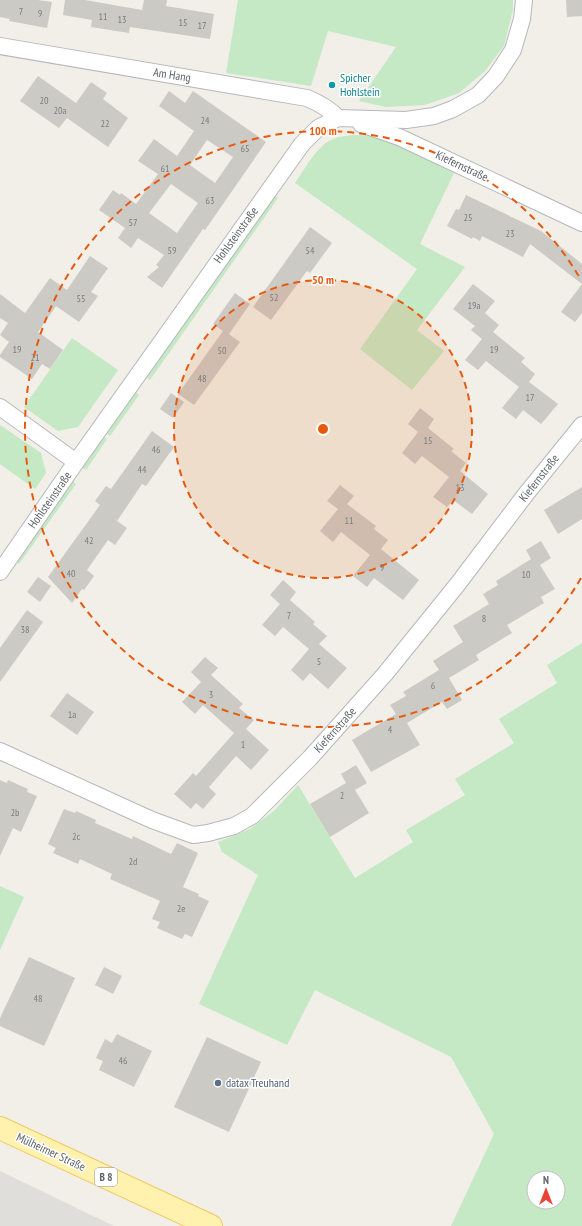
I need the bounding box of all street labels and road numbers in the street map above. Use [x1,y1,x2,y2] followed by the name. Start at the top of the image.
[152,64,192,85] street label: Am Hang
[434,147,491,184] street label: Kiefernstraße
[210,204,261,266] street label: Hohlsteinstraße
[515,451,562,504] street label: Kiefernstraße
[25,468,75,531] street label: Hohlsteinstraße
[310,704,359,756] street label: Kiefernstraße
[14,1129,88,1174] street label: Mülheimer Straße
[95,1168,117,1186] road number: B 8

